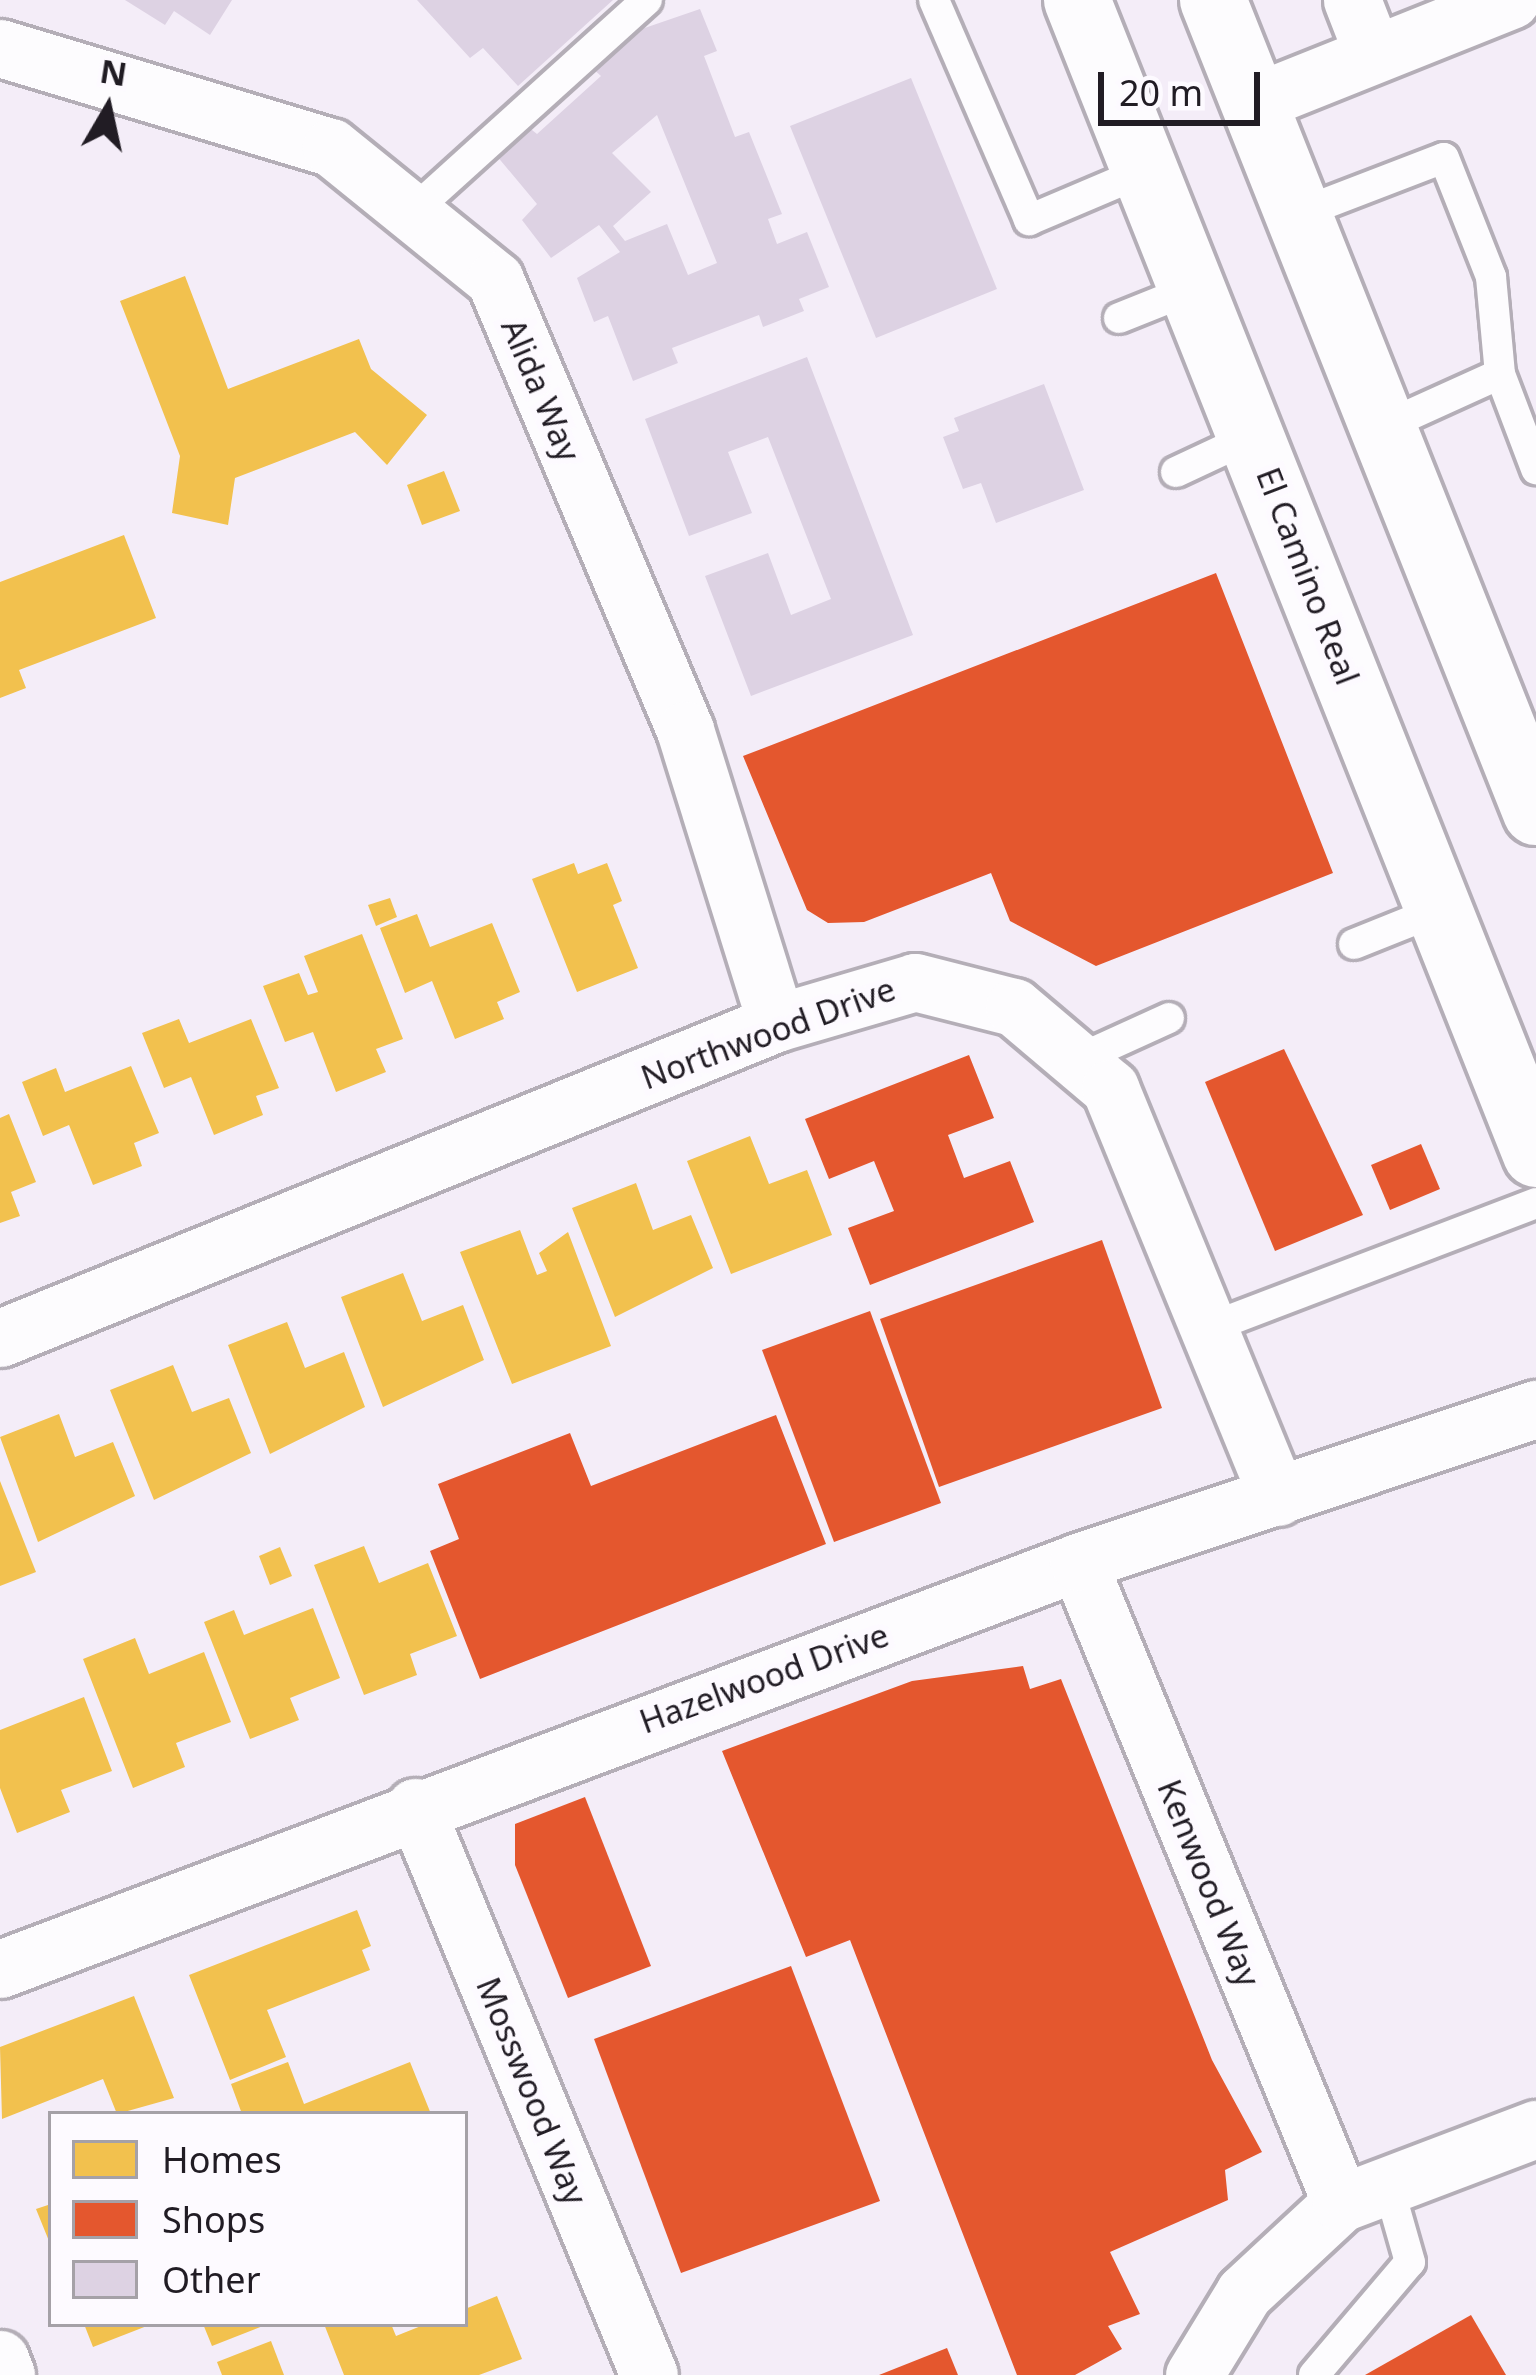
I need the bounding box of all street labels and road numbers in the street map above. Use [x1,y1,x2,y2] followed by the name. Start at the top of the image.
[493,313,589,467] street label: Alida Way
[1248,462,1368,690] street label: El Camino Real
[636,969,900,1097] street label: Northwood Drive
[634,1615,894,1741] street label: Hazelwood Drive
[1150,1774,1268,1992] street label: Kenwood Way
[468,1972,596,2210] street label: Mosswood Way

